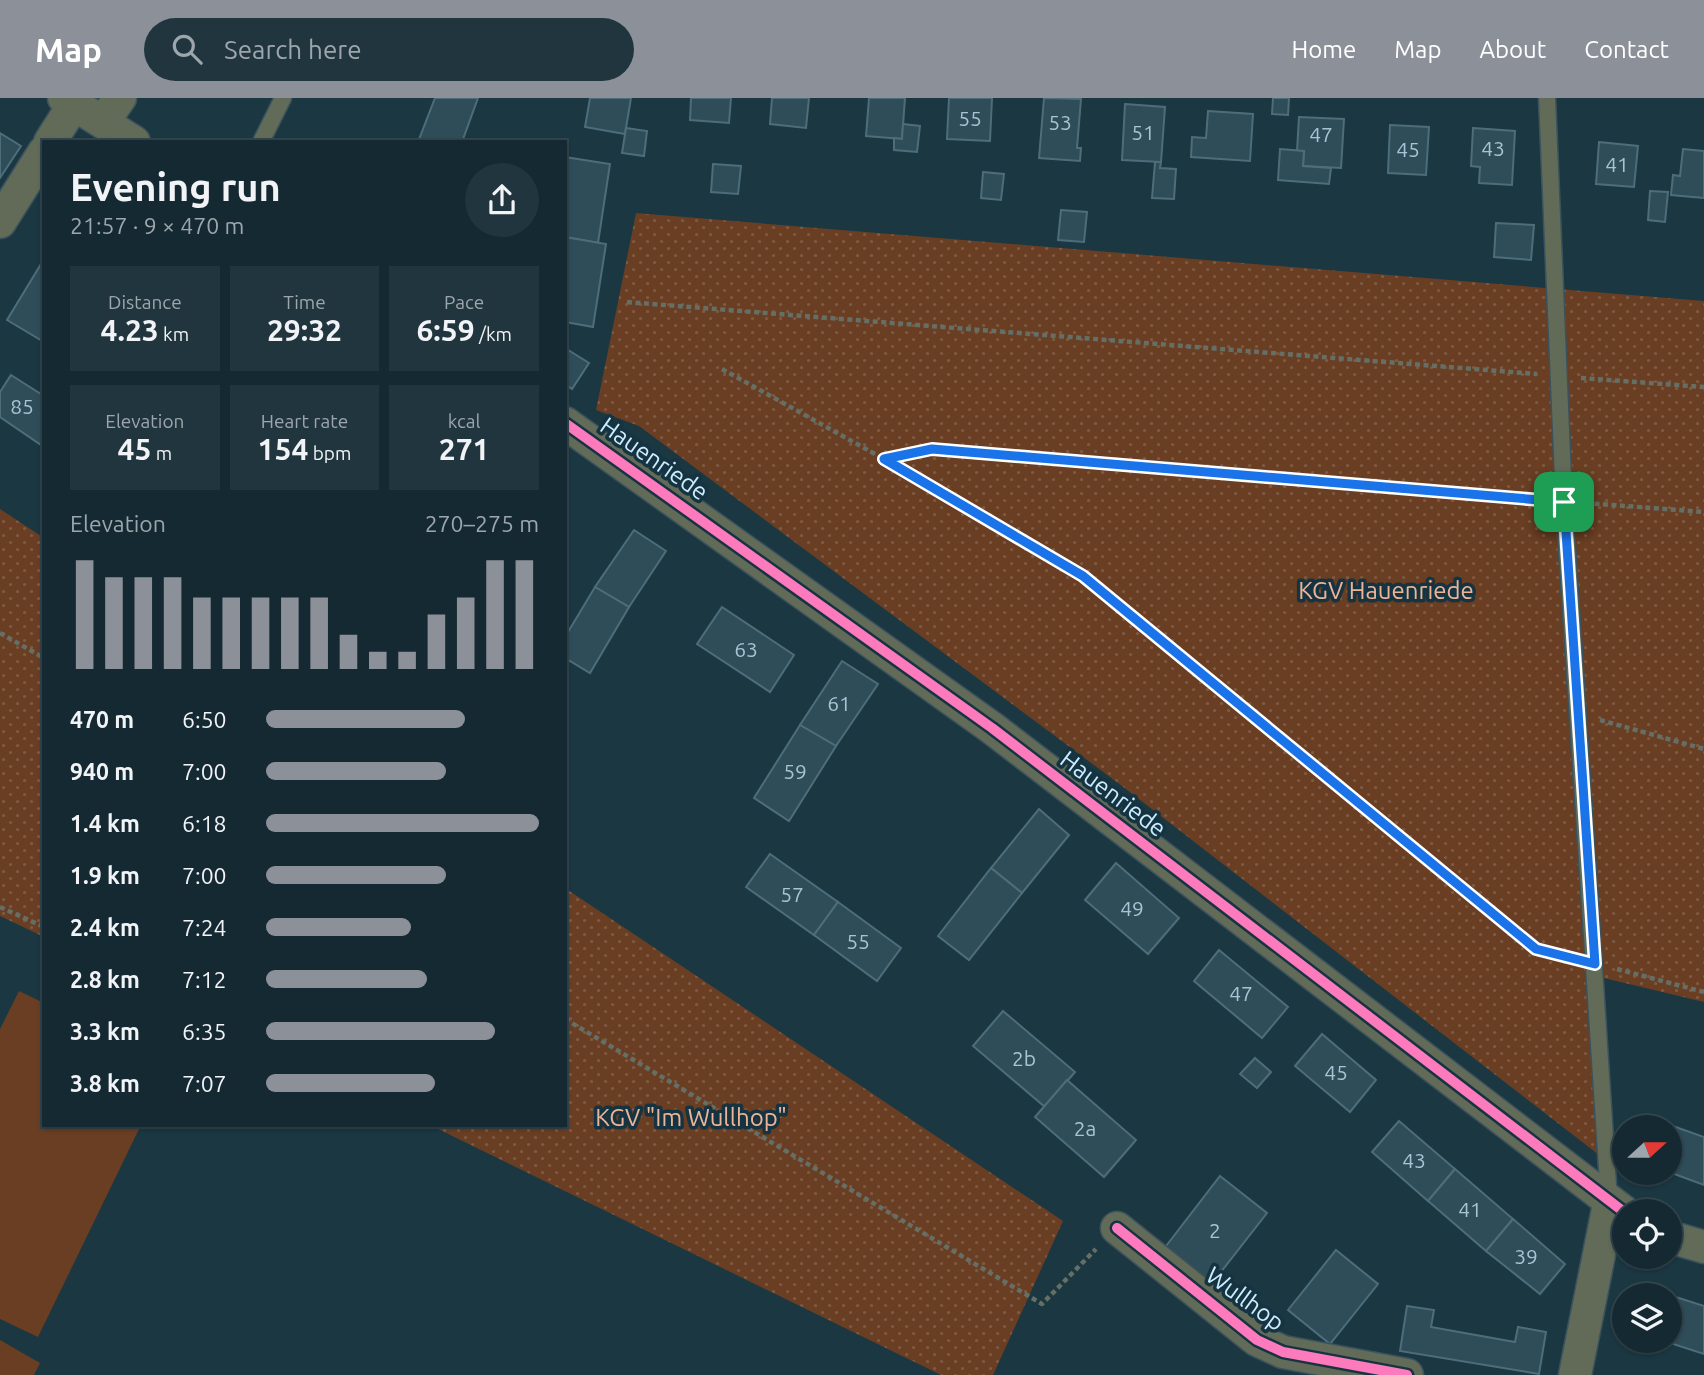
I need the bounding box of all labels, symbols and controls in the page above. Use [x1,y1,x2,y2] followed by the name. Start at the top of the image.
[144,18,634,81] search box
[168,30,206,68] icon: search
[35,31,102,68] text: Map
[224,35,362,64] text: Search here
[1291,36,1356,63] text: Home
[1394,36,1441,63] text: Map
[1479,36,1546,63] text: About
[1584,36,1669,63] text: Contact
[958,106,982,130] house number: 55
[1048,110,1072,134] house number: 53
[1131,120,1155,144] house number: 51
[1309,122,1333,146] house number: 47
[1481,136,1505,160] house number: 43
[1396,137,1420,161] house number: 45
[1605,152,1629,176] house number: 41
[465,163,539,237] button: share
[70,166,281,208] text: Evening run
[70,213,244,238] text: 21:57 · 9 × 470 m
[108,291,182,313] text: Distance
[283,291,326,313] text: Time
[444,291,484,313] text: Pace
[101,313,159,347] text: 4.23
[267,313,342,347] text: 29:32
[416,313,475,347] text: 6:59
[159,323,189,345] text: km
[475,323,512,345] text: /km
[10,394,34,418] house number: 85
[105,410,184,432] text: Elevation
[261,410,348,432] text: Heart rate
[448,410,481,432] text: kcal
[595,412,713,506] street label: Hauenriede
[118,432,151,466] text: 45
[258,432,308,466] text: 154
[439,432,490,466] text: 271
[151,442,172,464] text: m
[308,442,351,464] text: bpm
[1534,472,1594,532] pin
[1545,483,1583,521] icon: arrive
[70,511,166,536] text: Elevation
[425,511,539,536] text: 270–275 m
[1298,577,1474,604] park label: KGV Hauenriede
[734,637,758,661] house number: 63
[827,691,851,715] house number: 61
[70,707,134,732] text: 470 m
[182,707,227,732] text: 6:50
[1055,745,1171,842] street label: Hauenriede
[70,759,134,784] text: 940 m
[182,759,227,784] text: 7:00
[783,759,807,783] house number: 59
[70,811,140,836] text: 1.4 km
[182,811,227,836] text: 6:18
[70,863,140,888] text: 1.9 km
[182,863,227,888] text: 7:00
[780,882,804,906] house number: 57
[1120,896,1144,920] house number: 49
[70,915,140,940] text: 2.4 km
[182,915,227,940] text: 7:24
[846,929,870,953] house number: 55
[70,967,140,992] text: 2.8 km
[182,967,227,992] text: 7:12
[1229,981,1253,1005] house number: 47
[70,1019,140,1044] text: 3.3 km
[182,1019,227,1044] text: 6:35
[1012,1046,1036,1070] house number: 2b
[1324,1060,1348,1084] house number: 45
[70,1071,140,1096] text: 3.8 km
[182,1071,227,1096] text: 7:07
[595,1104,787,1131] park label: KGV "Im Wullhop"
[1612,1115,1682,1185] north arrow
[1612,1115,1682,1353] map controls
[1074,1116,1096,1140] house number: 2a
[1402,1148,1426,1172] house number: 43
[1458,1197,1482,1221] house number: 41
[1612,1199,1682,1269] button: locate
[1209,1218,1221,1242] house number: 2
[1514,1244,1538,1268] house number: 39
[1201,1261,1290,1336] street label: Wullhop
[1612,1283,1682,1353] button: layers

